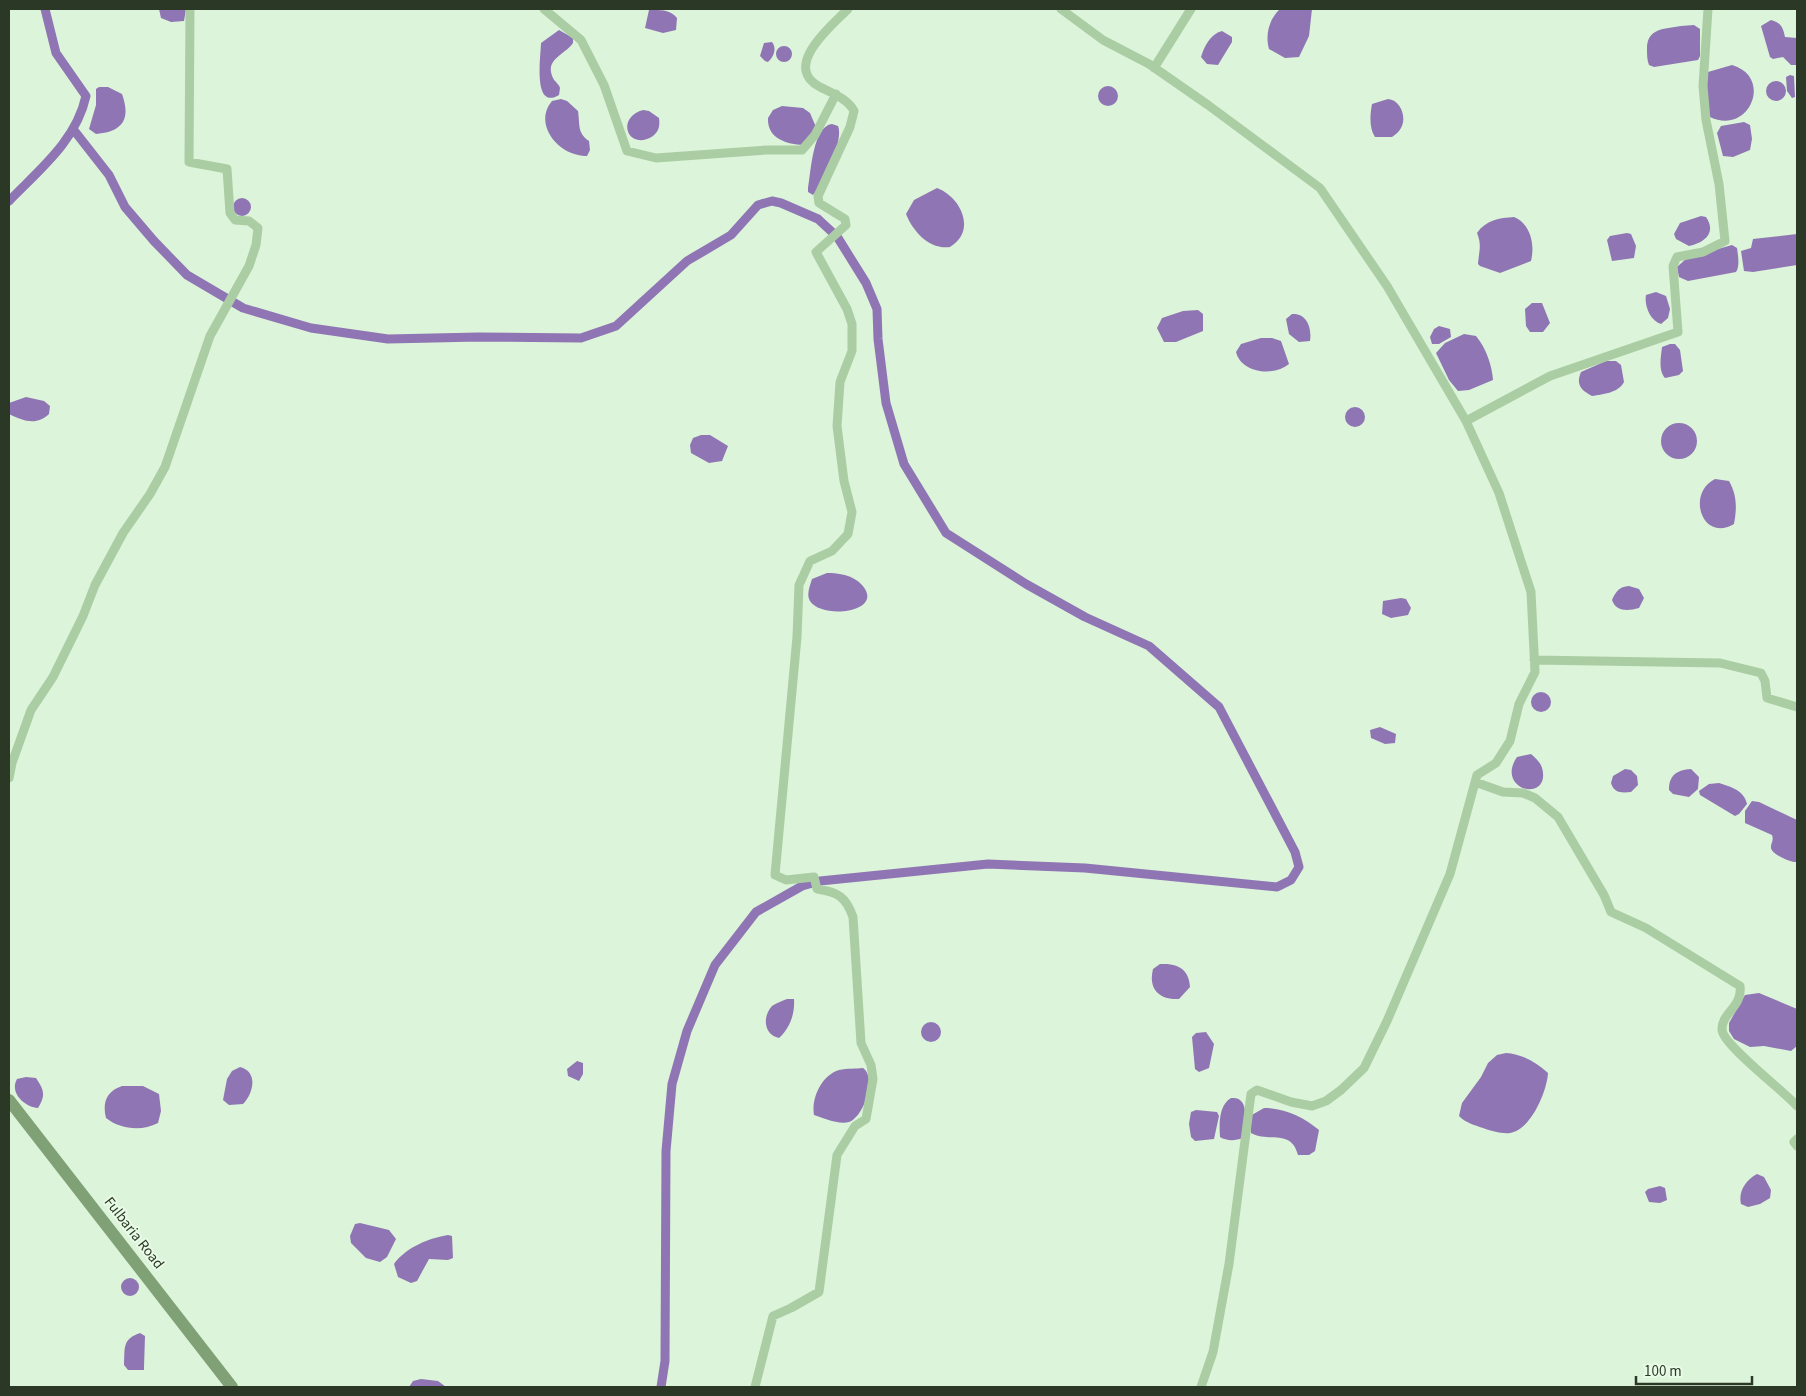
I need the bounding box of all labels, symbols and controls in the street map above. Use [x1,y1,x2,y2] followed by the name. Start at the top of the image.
[99,1192,169,1274] street label: Fulbaria Road
[1636,1354,1752,1386] scale bar
[1644,1361,1682,1382] text: 100 m

